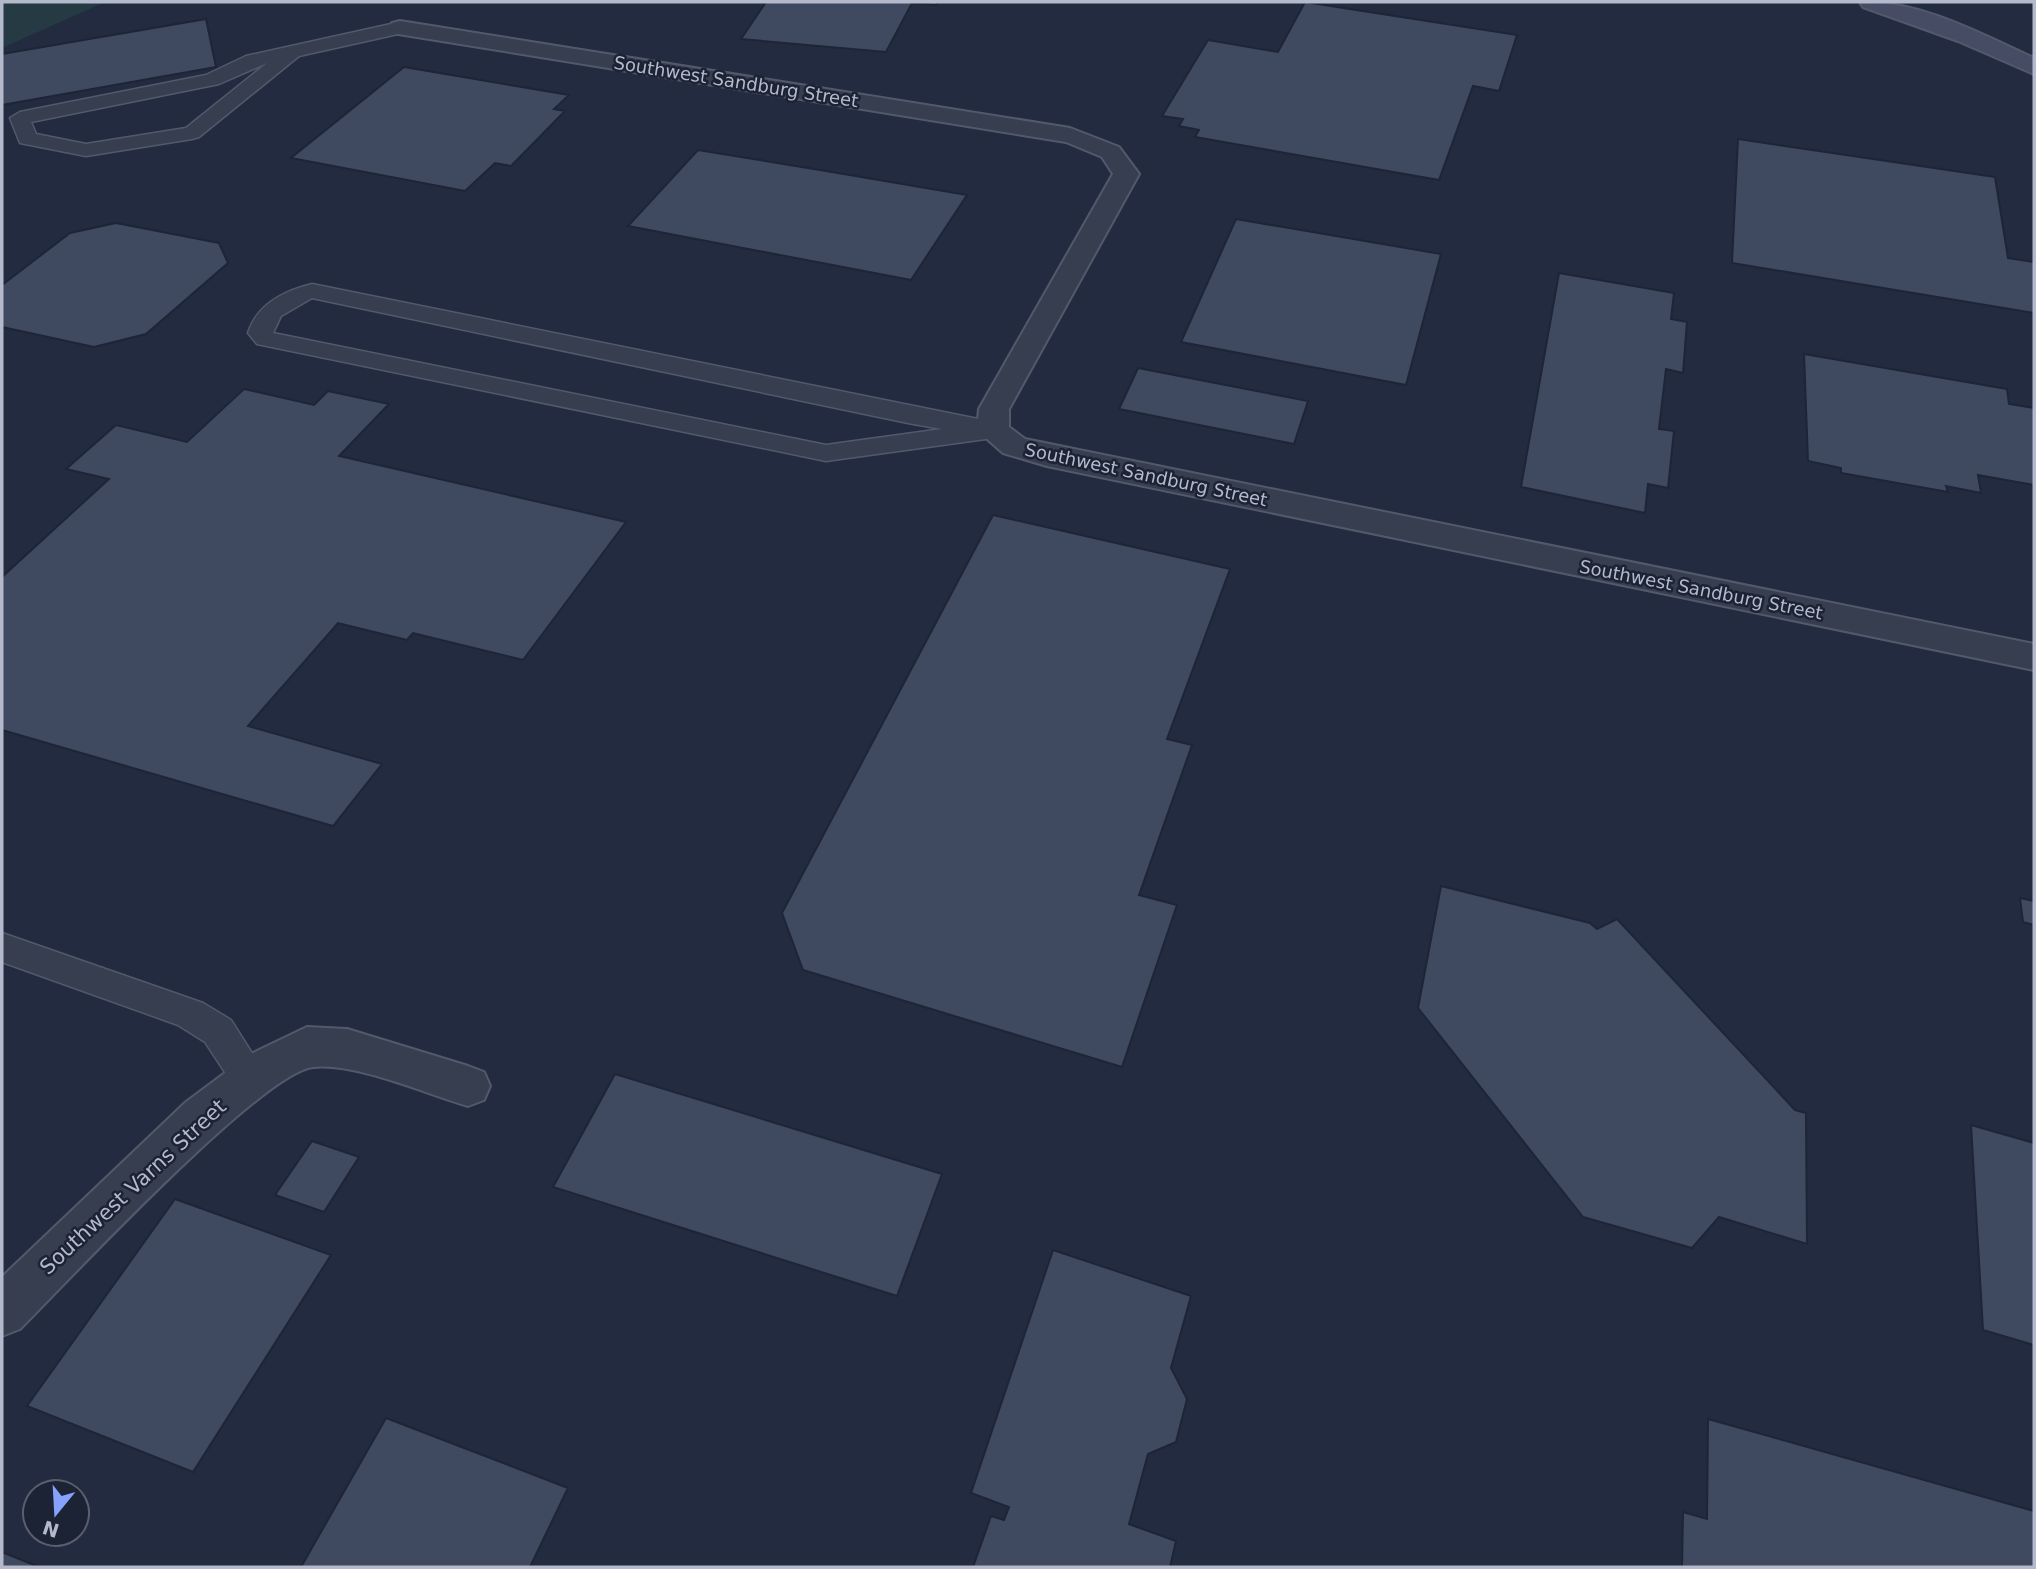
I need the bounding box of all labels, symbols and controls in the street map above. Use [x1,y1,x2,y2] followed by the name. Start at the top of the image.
[612,52,860,111] street label: Southwest Sandburg Street
[1023,439,1269,510] street label: Southwest Sandburg Street
[1578,556,1824,623] street label: Southwest Sandburg Street
[35,1094,231,1280] street label: Southwest Varns Street
[21,1478,91,1548] north arrow
[40,1516,62,1542] text: N

